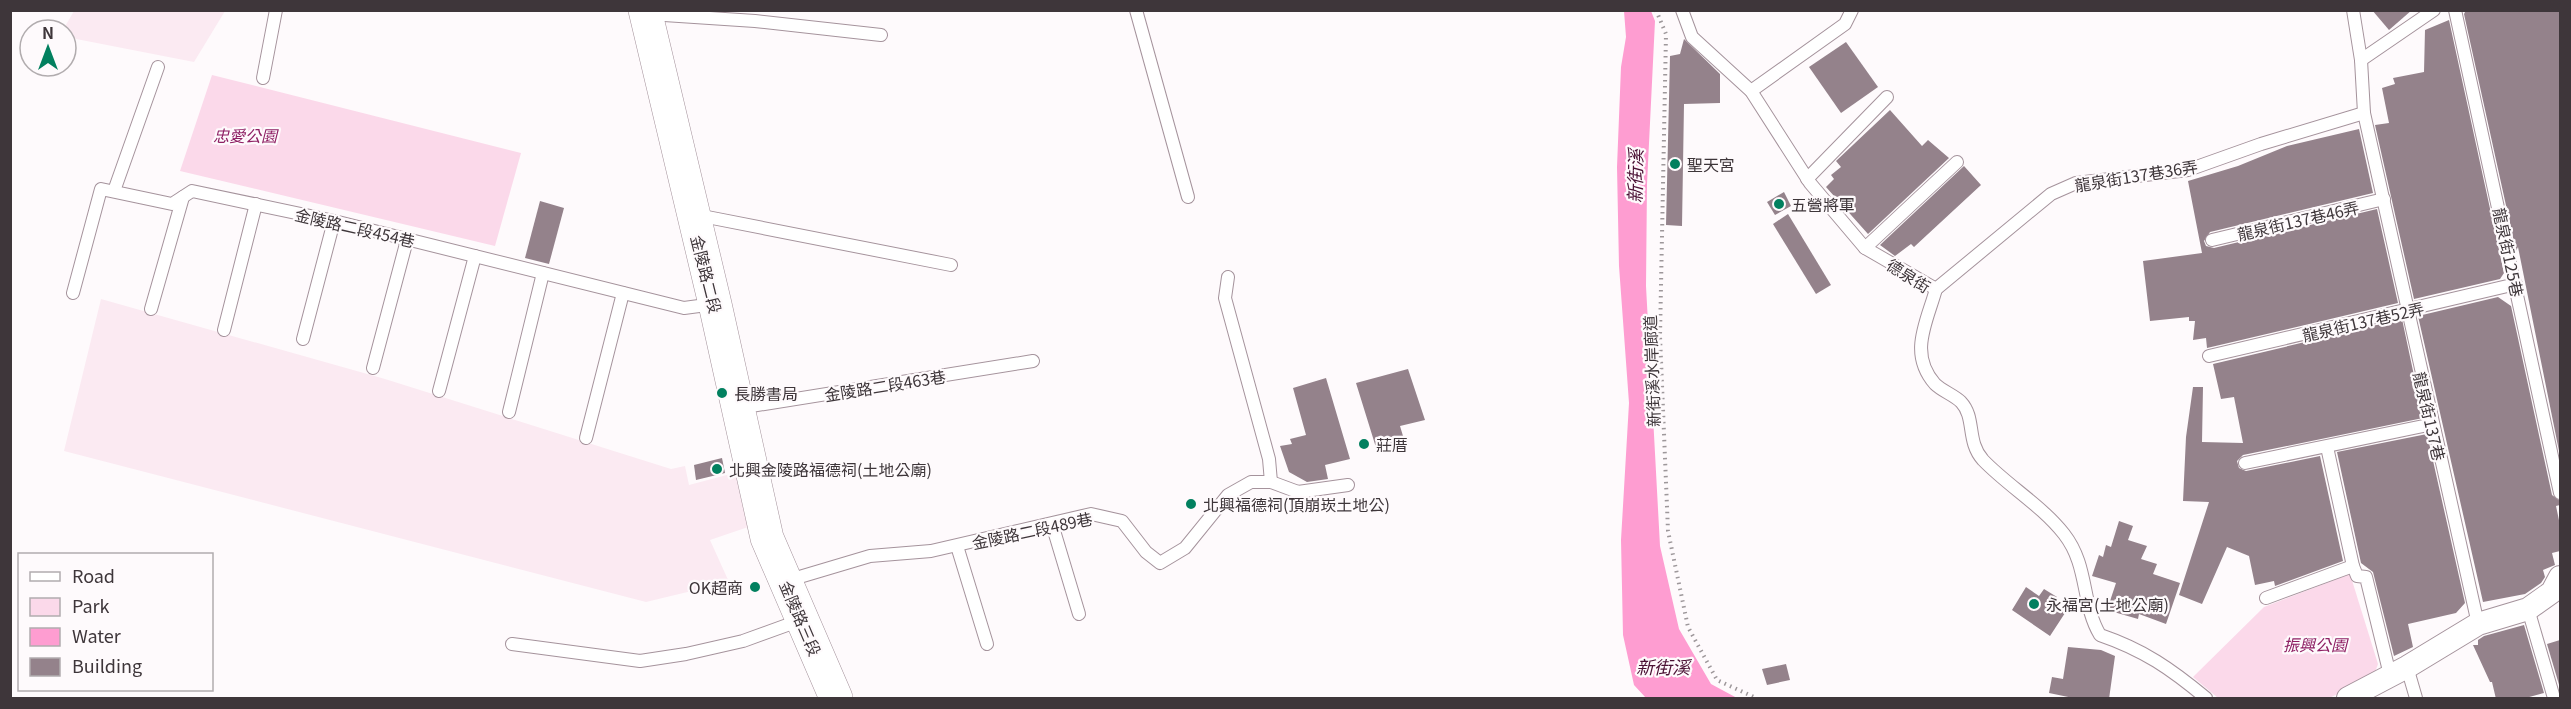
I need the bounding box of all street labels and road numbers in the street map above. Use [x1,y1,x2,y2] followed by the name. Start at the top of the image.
[2073,153,2199,197] street label: 龍泉街137巷36弄
[2235,194,2361,246] street label: 龍泉街137巷46弄
[293,202,417,252] street label: 金陵路二段454巷
[2488,205,2530,299] street label: 龍泉街125巷
[686,232,728,316] street label: 金陵路二段
[1882,252,1936,298] street label: 德泉街
[2300,295,2426,347] street label: 龍泉街137巷52弄
[1637,315,1665,427] street label: 新街溪水岸廊道
[823,364,947,406] street label: 金陵路二段463巷
[2408,369,2452,463] street label: 龍泉街137巷
[970,506,1094,554] street label: 金陵路二段489巷
[774,576,828,660] street label: 金陵路三段

